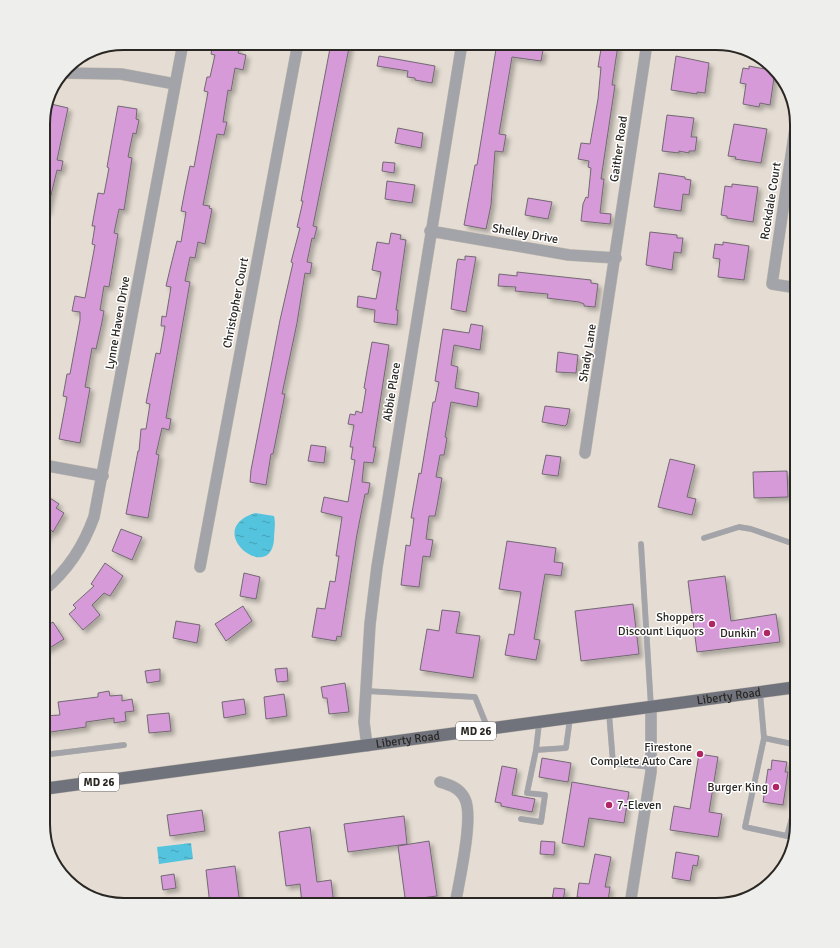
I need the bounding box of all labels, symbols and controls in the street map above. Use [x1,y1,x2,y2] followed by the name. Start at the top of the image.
[607,115,631,183] street label: Gaither Road
[757,161,785,241] street label: Rockdale Court
[491,221,559,247] street label: Shelley Drive
[220,256,252,350] street label: Christopher Court
[102,275,134,371] street label: Lynne Haven Drive
[576,323,600,383] street label: Shady Lane
[380,361,404,423] street label: Abbie Place
[618,610,704,639] place label: Shoppers Discount Liquors
[707,619,717,629] marker: Shoppers Discount Liquors
[720,626,759,641] place label: Dunkin'
[762,628,772,638] marker: Dunkin'
[696,684,762,708] street label: Liberty Road
[456,722,496,740] road number: MD 26
[375,728,441,751] street label: Liberty Road
[590,740,692,769] place label: Firestone Complete Auto Care
[695,749,705,759] marker: Firestone Complete Auto Care
[79,773,119,791] road number: MD 26
[707,780,768,795] place label: Burger King
[771,782,781,792] marker: Burger King
[617,798,662,813] place label: 7-Eleven
[604,800,614,810] marker: 7-Eleven

